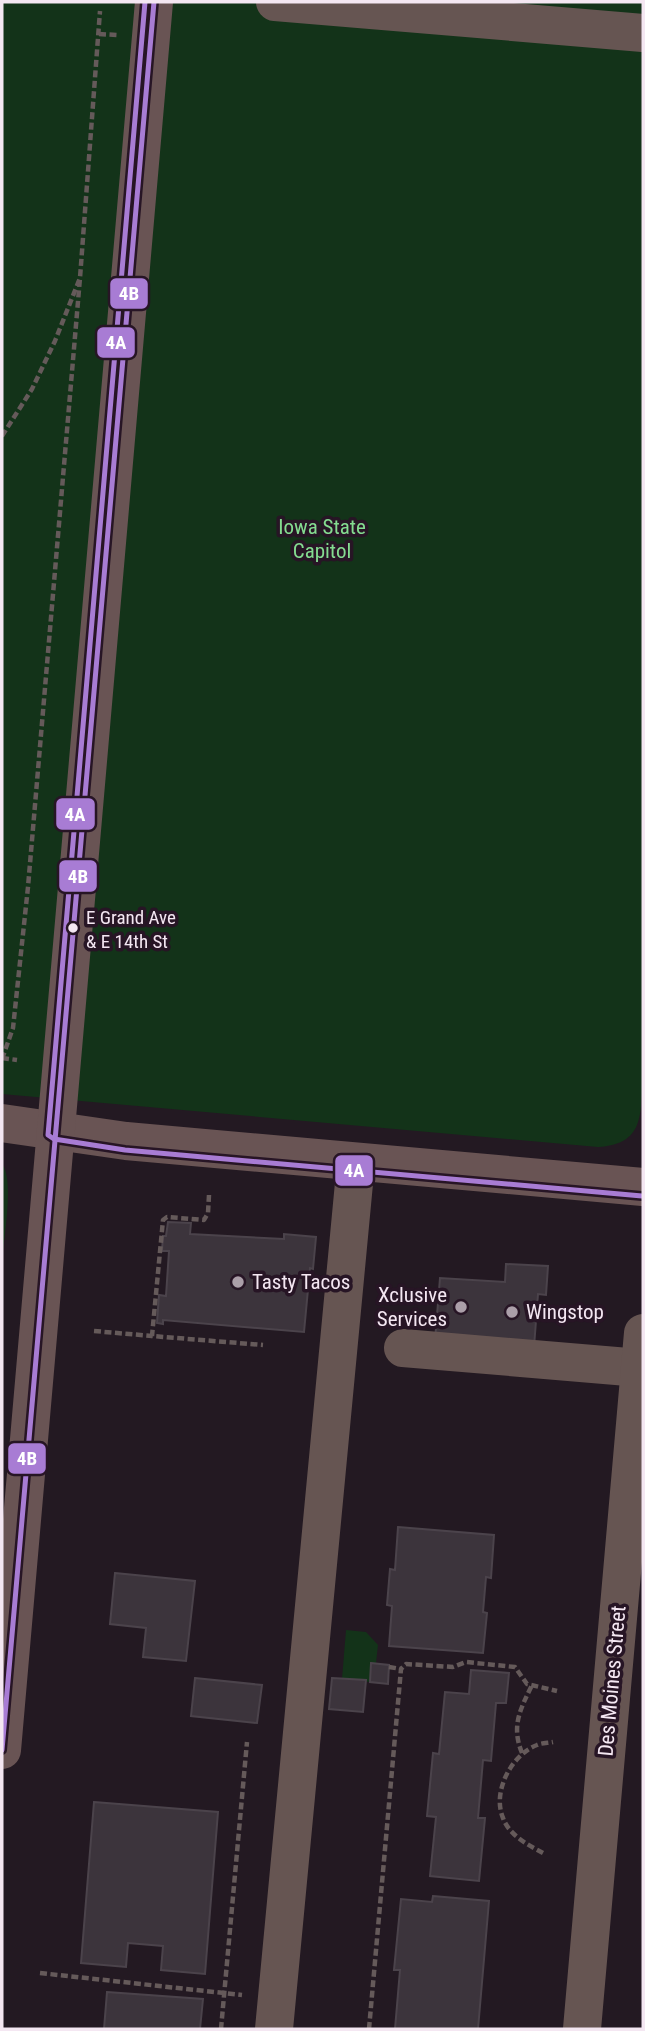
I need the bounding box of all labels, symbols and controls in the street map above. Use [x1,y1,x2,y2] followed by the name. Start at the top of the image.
[109,277,149,310] line badge: 4B
[119,282,139,305] text: 4B
[96,326,136,359] line badge: 4A
[106,331,127,354] text: 4A
[278,515,366,563] park label: Iowa State Capitol
[55,797,96,831] line badge: 4A
[65,803,86,826] text: 4A
[58,859,98,893] line badge: 4B
[68,865,88,888] text: 4B
[86,906,176,953] place label: E Grand Ave & E 14th St
[66,921,80,935] marker: E Grand Ave & E 14th St
[334,1154,374,1187] line badge: 4A
[344,1159,365,1182] text: 4A
[252,1270,350,1294] place label: Tasty Tacos
[230,1274,246,1290] marker: Tasty Tacos
[377,1283,447,1331] place label: Xclusive Services
[453,1299,469,1315] marker: Xclusive Services
[526,1300,604,1324] place label: Wingstop
[504,1304,520,1320] marker: Wingstop
[7,1442,47,1475] line badge: 4B
[17,1447,37,1470] text: 4B
[593,1605,631,1757] street label: Des Moines Street

